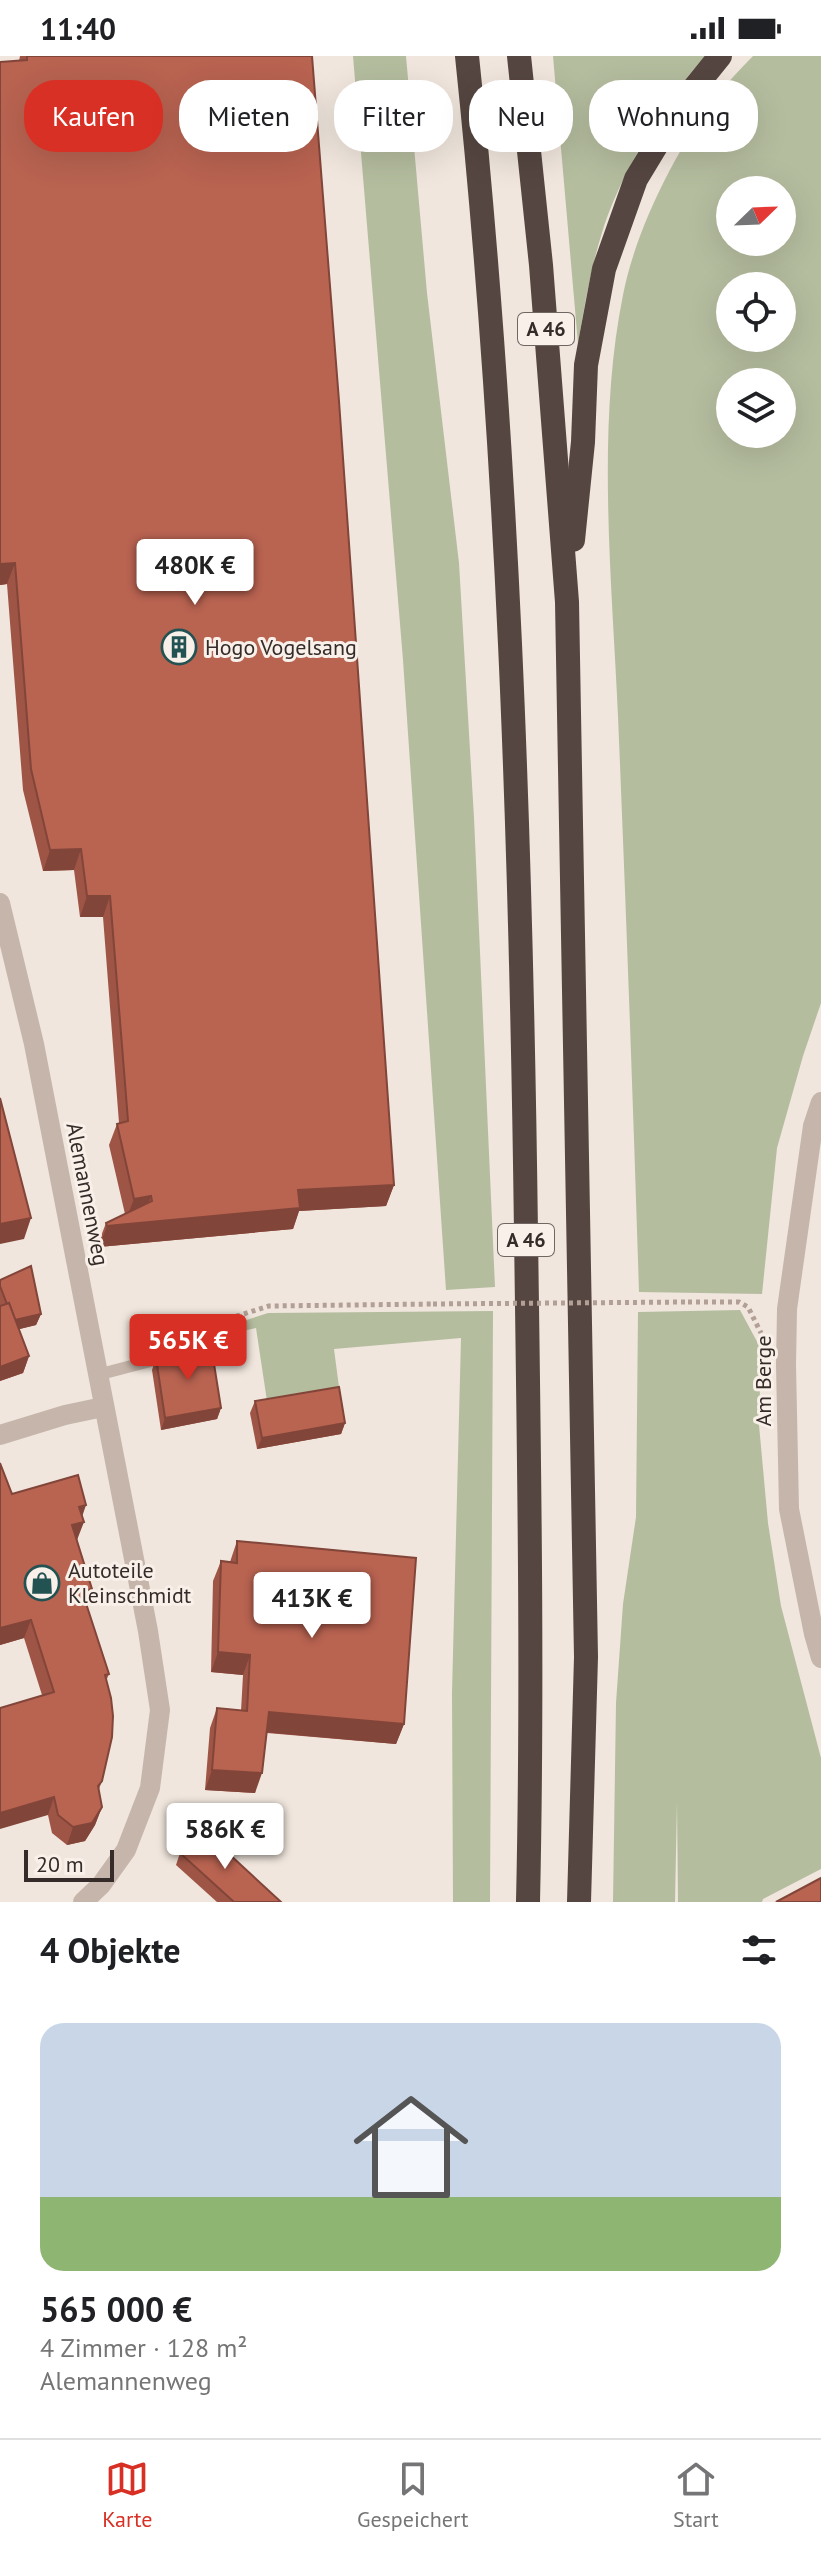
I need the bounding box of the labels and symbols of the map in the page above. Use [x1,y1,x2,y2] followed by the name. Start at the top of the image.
[716,176,796,256] north arrow
[518,313,574,345] road number: A 46
[130,539,260,607] pin: 480K €
[160,628,198,666] building icon: Hogo Vogelsang
[205,633,357,661] place label: Hogo Vogelsang
[60,1120,116,1268] street label: Alemannenweg
[498,1224,554,1256] road number: A 46
[123,1314,253,1382] pin: 565K €
[749,1335,777,1427] street label: Am Berge
[68,1556,192,1609] place label: Autoteile Kleinschmidt
[23,1564,61,1602] shop icon: Autoteile Kleinschmidt
[247,1572,377,1640] pin: 413K €
[160,1803,290,1871] pin: 586K €
[24,1846,114,1882] scale bar

